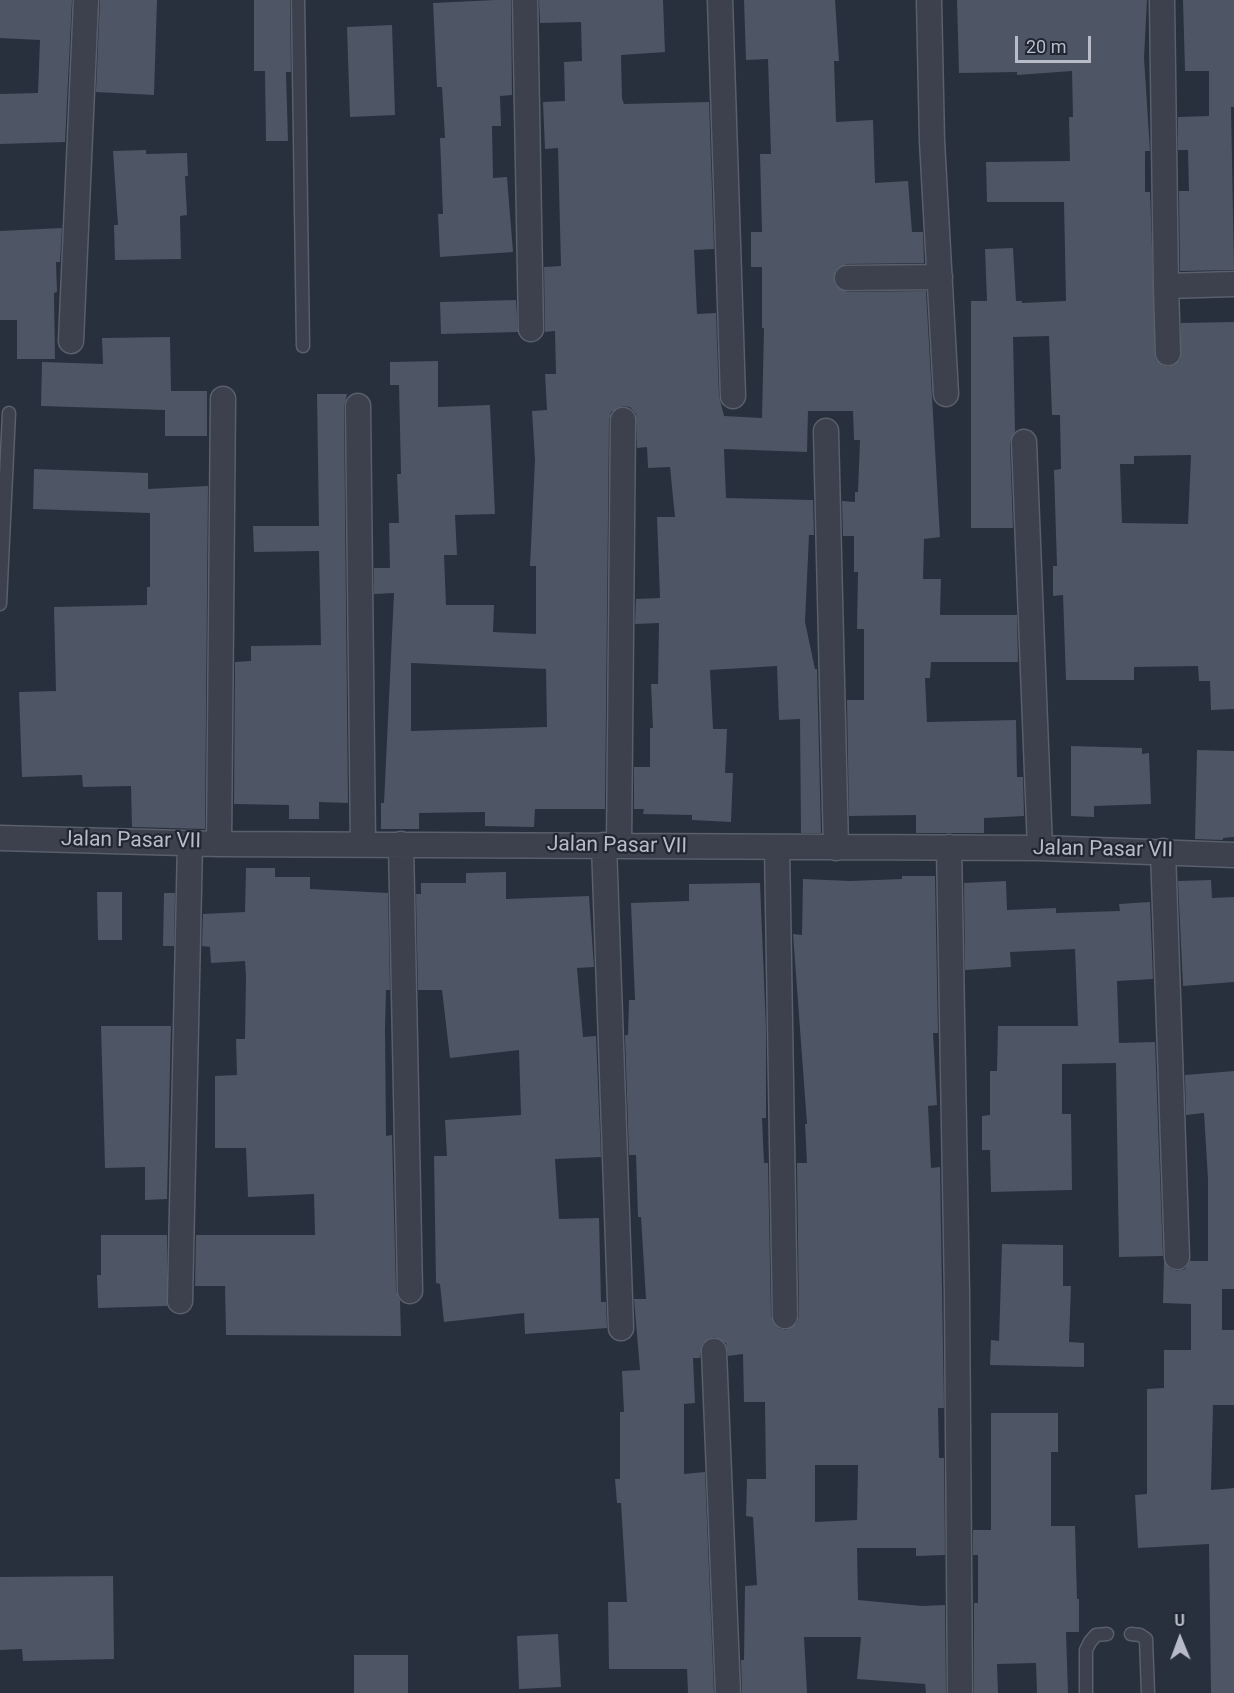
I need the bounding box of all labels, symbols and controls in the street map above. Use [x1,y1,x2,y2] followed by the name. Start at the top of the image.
[1018,24,1094,62] scale bar
[1026,36,1066,57] text: 20 m
[61,827,201,855] street label: Jalan Pasar VII
[547,832,687,860] street label: Jalan Pasar VII
[1033,836,1173,864] street label: Jalan Pasar VII
[1150,1609,1210,1669] north arrow
[1174,1611,1185,1630] text: U

